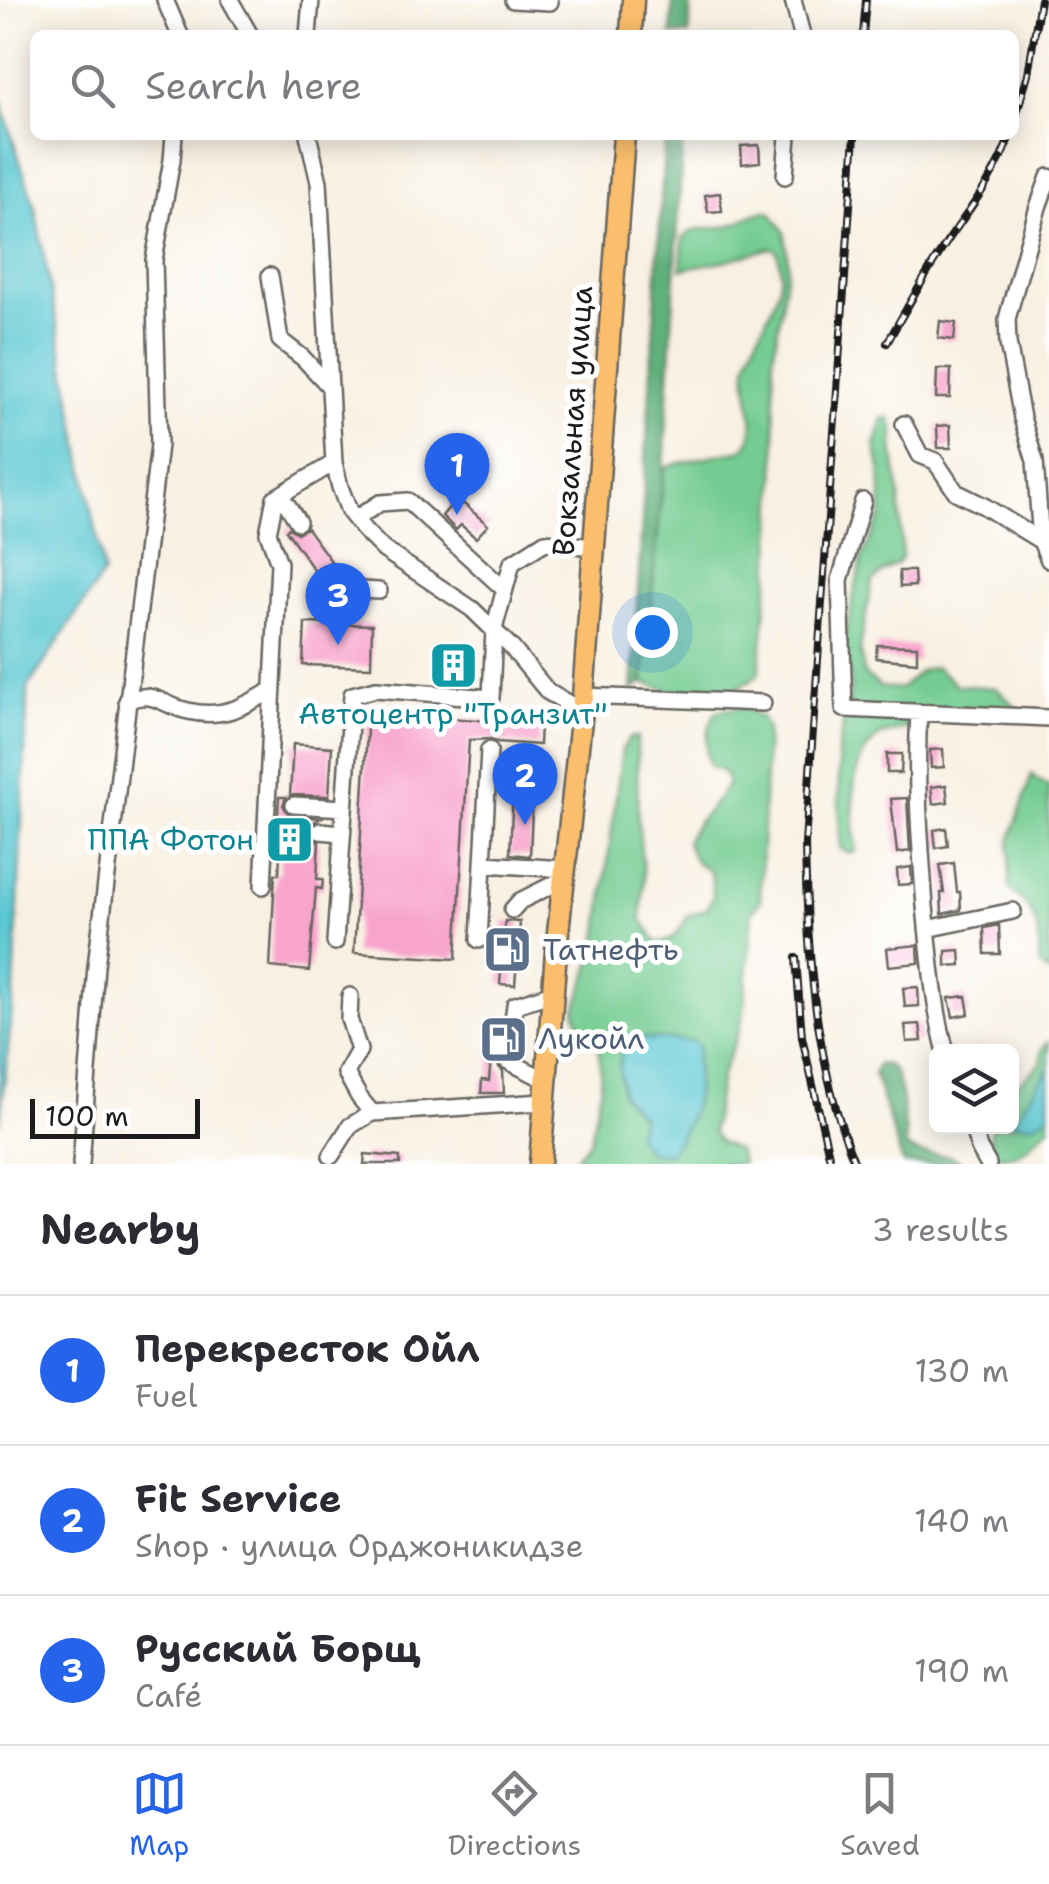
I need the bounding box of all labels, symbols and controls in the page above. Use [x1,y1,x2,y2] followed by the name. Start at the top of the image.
[30,30,1019,140] search box
[65,58,120,113] icon: search
[145,60,362,111] text: Search here
[543,284,602,557] street label: Вокзальная улица
[424,432,490,515] pin: 1
[306,562,370,645] pin: 3
[627,607,678,658] your location
[427,639,479,691] building icon: Автоцентр "Транзит"
[298,693,608,734] place label: Автоцентр "Транзит"
[492,742,558,825] pin: 2
[263,814,315,866] building icon: ППА Фотон
[88,819,254,860] place label: ППА Фотон
[482,924,534,976] fuel station icon: Татнефть
[543,929,678,970] place label: Татнефть
[477,1013,529,1065] fuel station icon: Лукойл
[538,1018,645,1059] place label: Лукойл
[929,1044,1019,1134] map controls
[929,1044,1019,1134] button: layers
[30,1094,200,1138] scale bar
[45,1097,129,1135] text: 100 m
[40,1201,200,1257] text: Nearby
[872,1208,1009,1251] text: 3 results
[135,1323,480,1374] text: Перекресток Ойл
[65,1349,80,1392] text: 1
[914,1349,1009,1392] text: 130 m
[135,1374,198,1417] text: Fuel
[135,1473,342,1524] text: Fit Service
[61,1499,84,1542] text: 2
[914,1499,1009,1542] text: 140 m
[135,1524,584,1567] text: Shop · улица Орджоникидзе
[135,1623,421,1674] text: Русский Борщ
[61,1649,84,1692] text: 3
[914,1649,1009,1692] text: 190 m
[135,1674,202,1717] text: Café
[129,1766,189,1864] tab: Map
[448,1766,581,1864] tab: Directions
[840,1766,920,1864] tab: Saved

